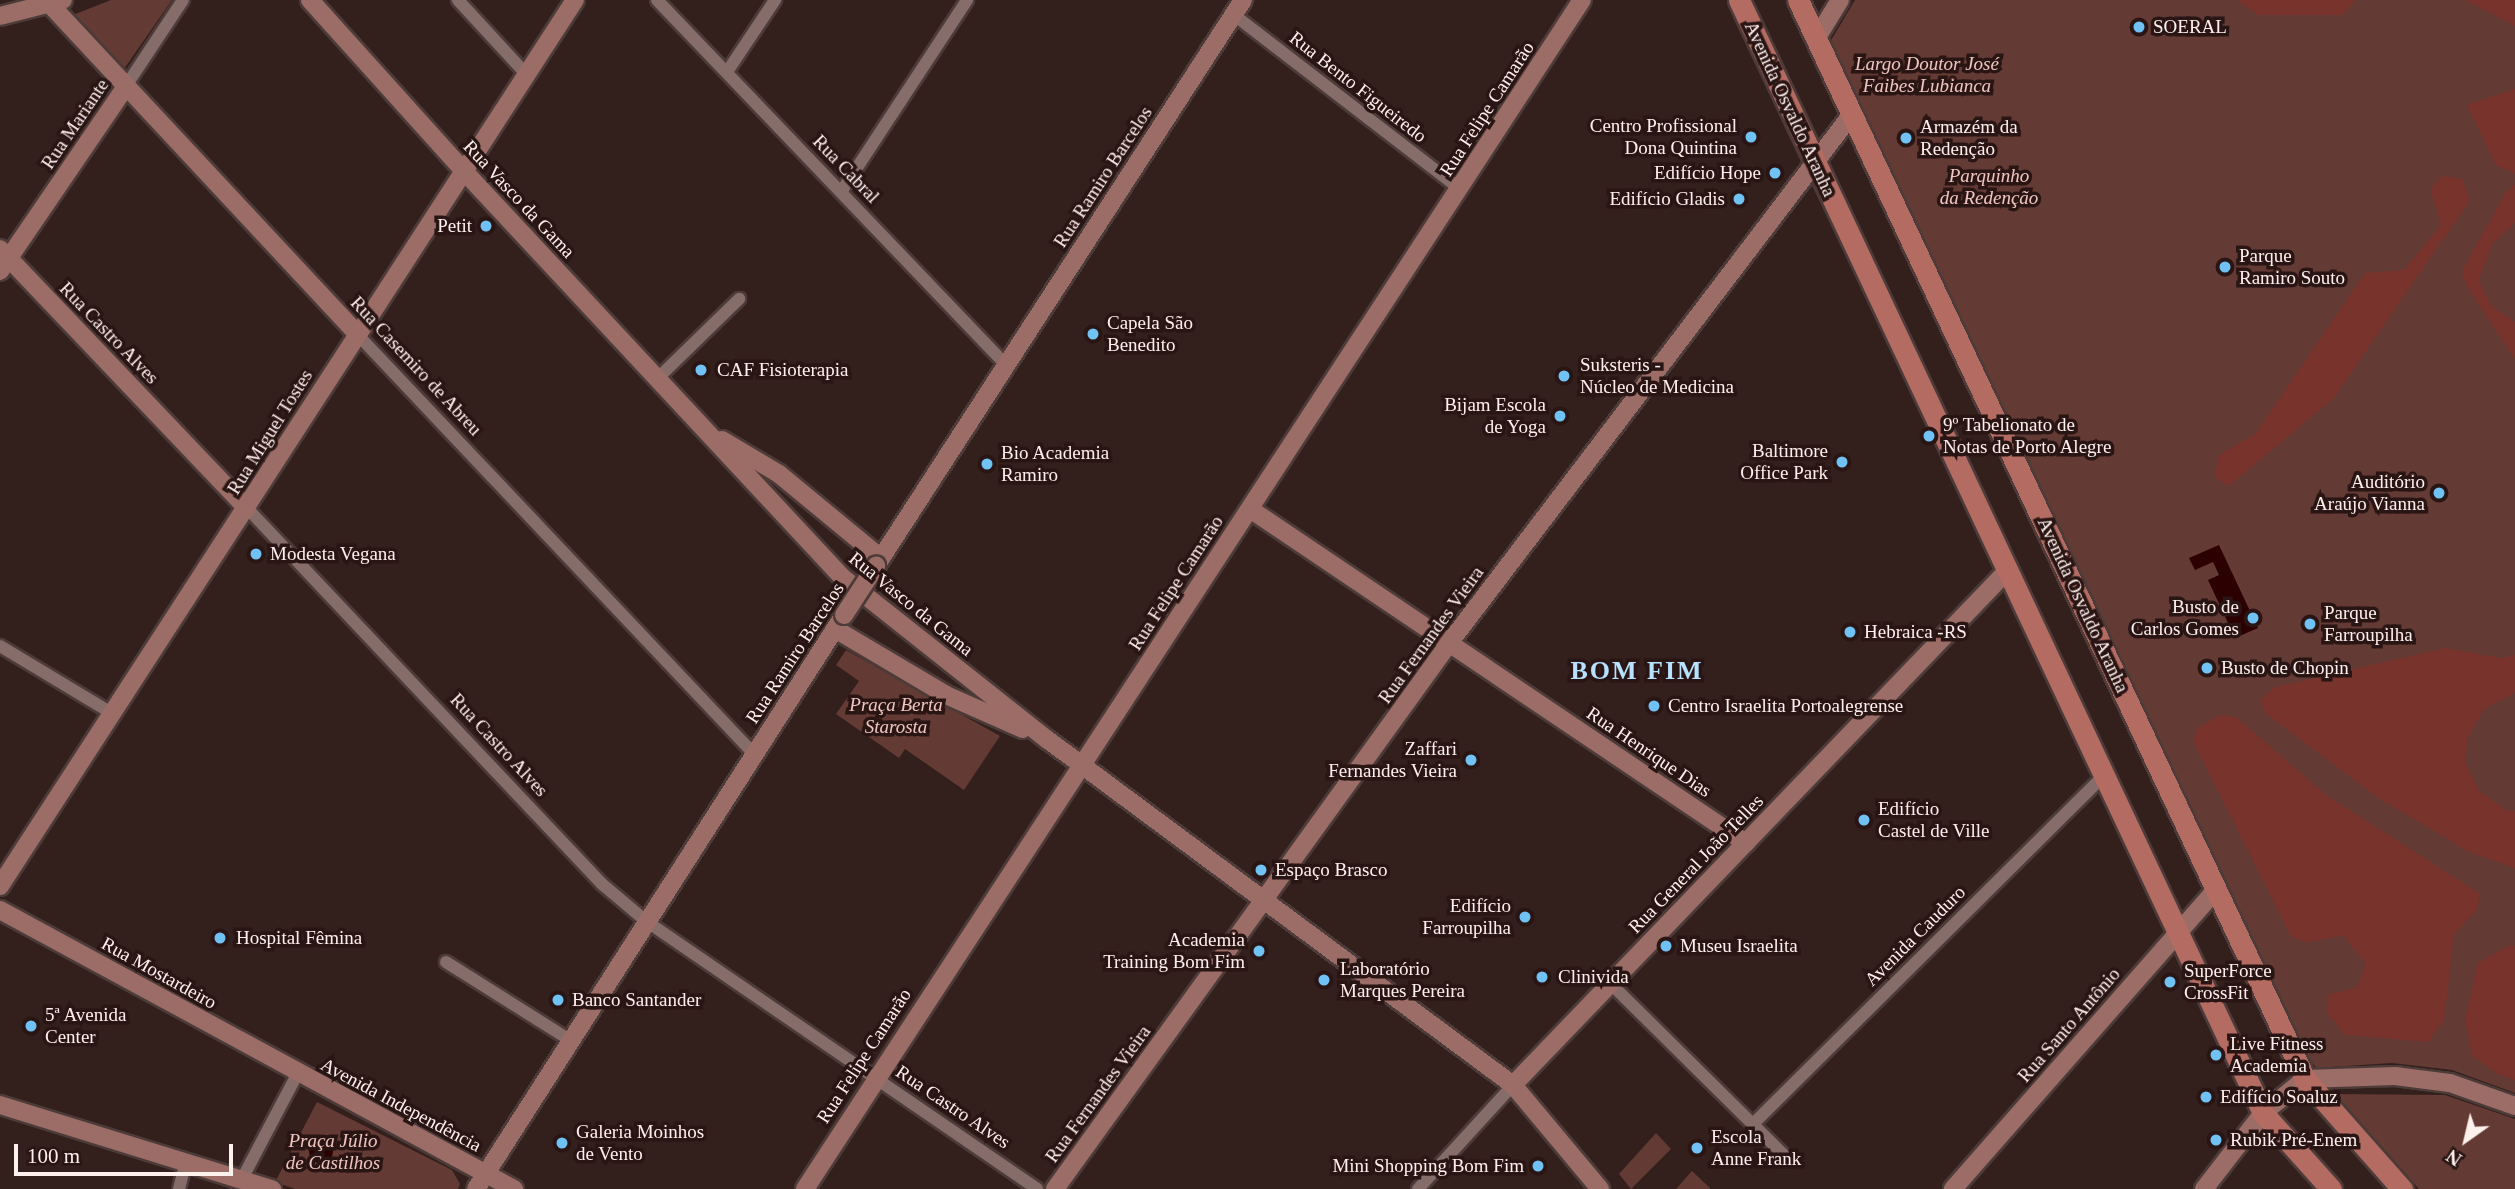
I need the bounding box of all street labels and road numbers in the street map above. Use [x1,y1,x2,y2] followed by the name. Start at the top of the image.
[1739,17,1841,201] street label: Avenida Osvaldo Aranha
[1285,26,1431,148] street label: Rua Bento Figueiredo
[1435,37,1539,181] street label: Rua Felipe Camarão
[36,75,114,173] street label: Rua Mariante
[1049,102,1157,252] street label: Rua Ramiro Barcelos
[808,130,884,208] street label: Rua Cabral
[458,135,580,263] street label: Rua Vasco da Gama
[54,277,164,389] street label: Rua Castro Alves
[345,291,487,441] street label: Rua Casemiro de Abreu
[222,365,318,499] street label: Rua Miguel Tostes
[1124,511,1228,655] street label: Rua Felipe Camarão
[2032,513,2134,697] street label: Avenida Osvaldo Aranha
[844,547,978,661] street label: Rua Vasco da Gama
[1373,562,1489,708] street label: Rua Fernandes Vieira
[741,578,849,728] street label: Rua Ramiro Barcelos
[445,688,553,802] street label: Rua Castro Alves
[1582,702,1716,802] street label: Rua Henrique Dias
[1624,790,1768,938] street label: Rua General João Telles
[1860,881,1970,991] street label: Avenida Cauduro
[97,932,221,1014] street label: Rua Mostardeiro
[2013,963,2125,1087] street label: Rua Santo Antônio
[812,984,916,1128] street label: Rua Felipe Camarão
[1040,1021,1156,1167] street label: Rua Fernandes Vieira
[317,1053,485,1157] street label: Avenida Independência
[891,1060,1015,1154] street label: Rua Castro Alves

